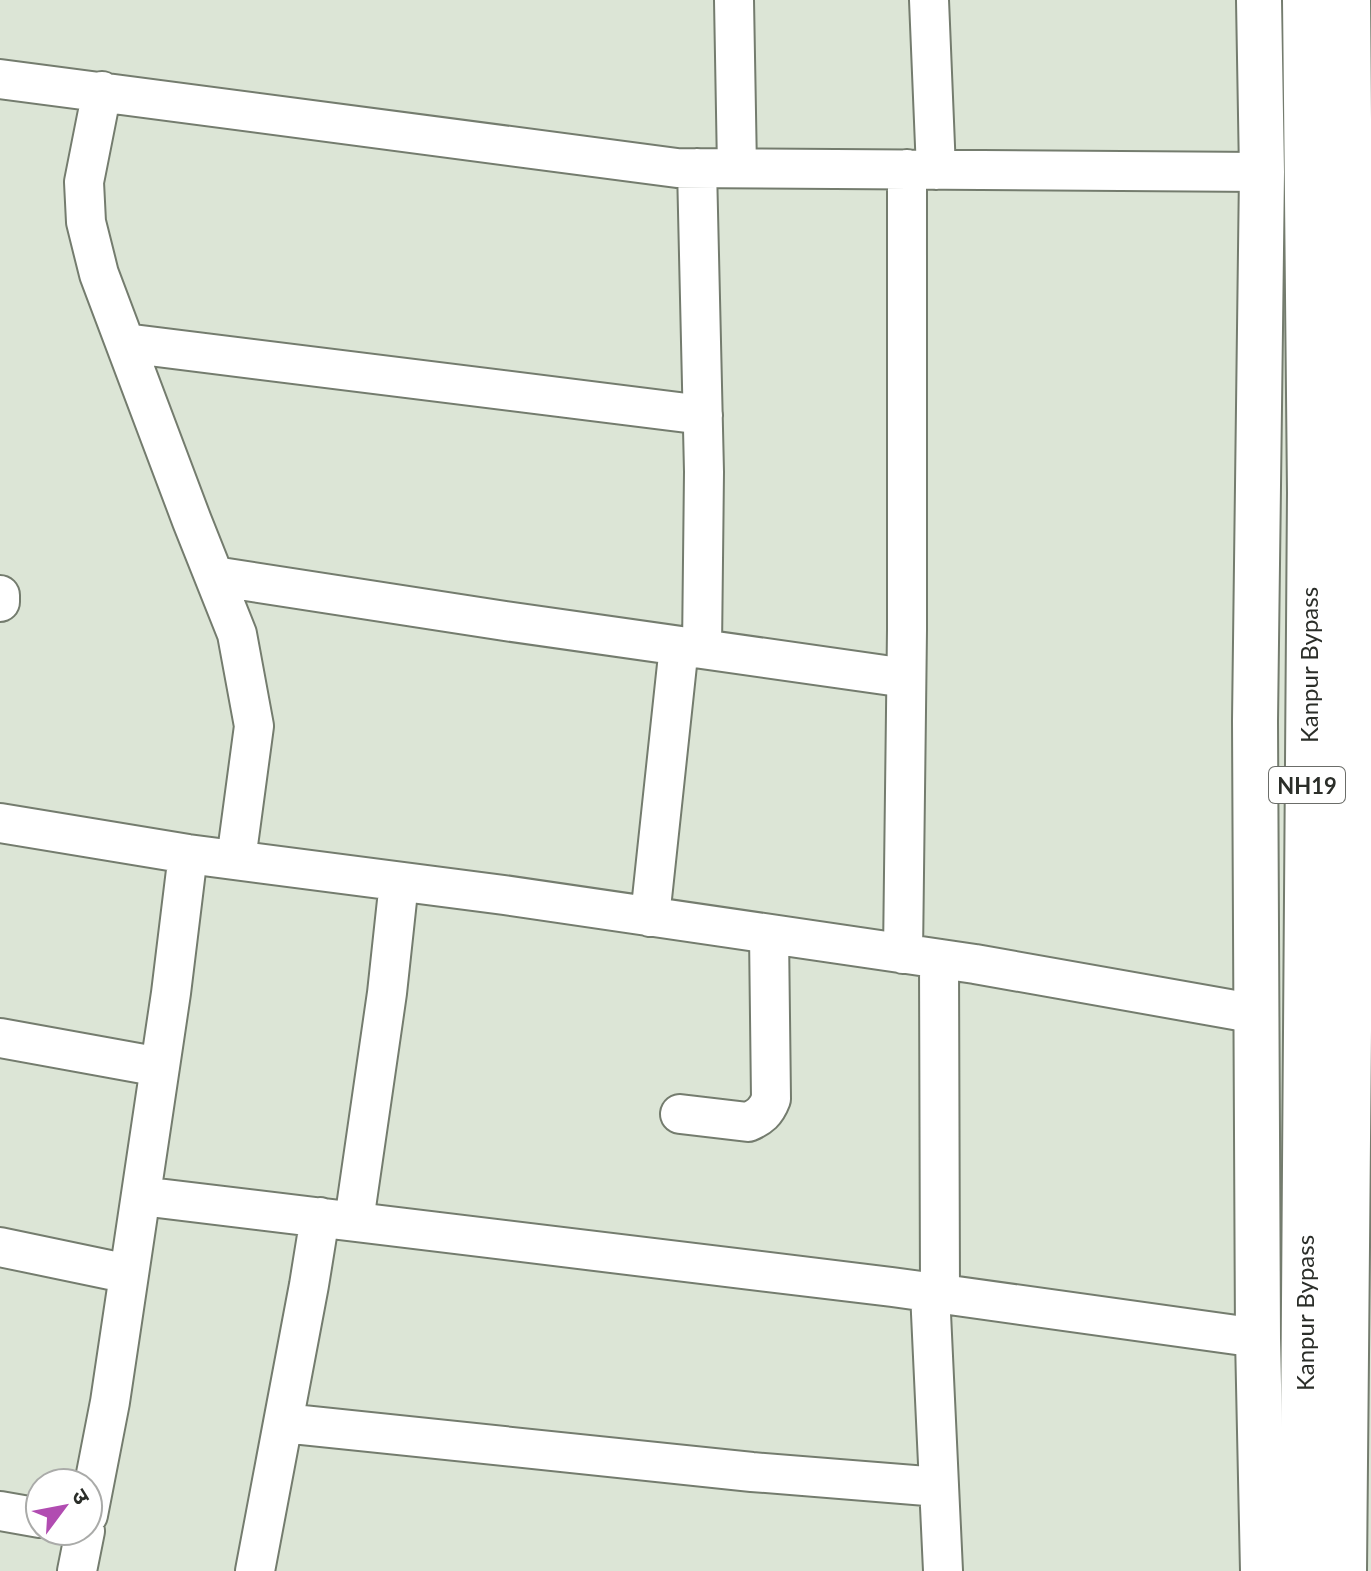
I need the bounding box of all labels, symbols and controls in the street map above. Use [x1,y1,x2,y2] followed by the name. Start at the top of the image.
[1294,587,1323,743] street label: Kanpur Bypass
[1269,767,1345,803] road number: NH19
[1290,1235,1319,1391] street label: Kanpur Bypass
[24,1467,104,1547] north arrow
[67,1484,97,1510] text: उ

